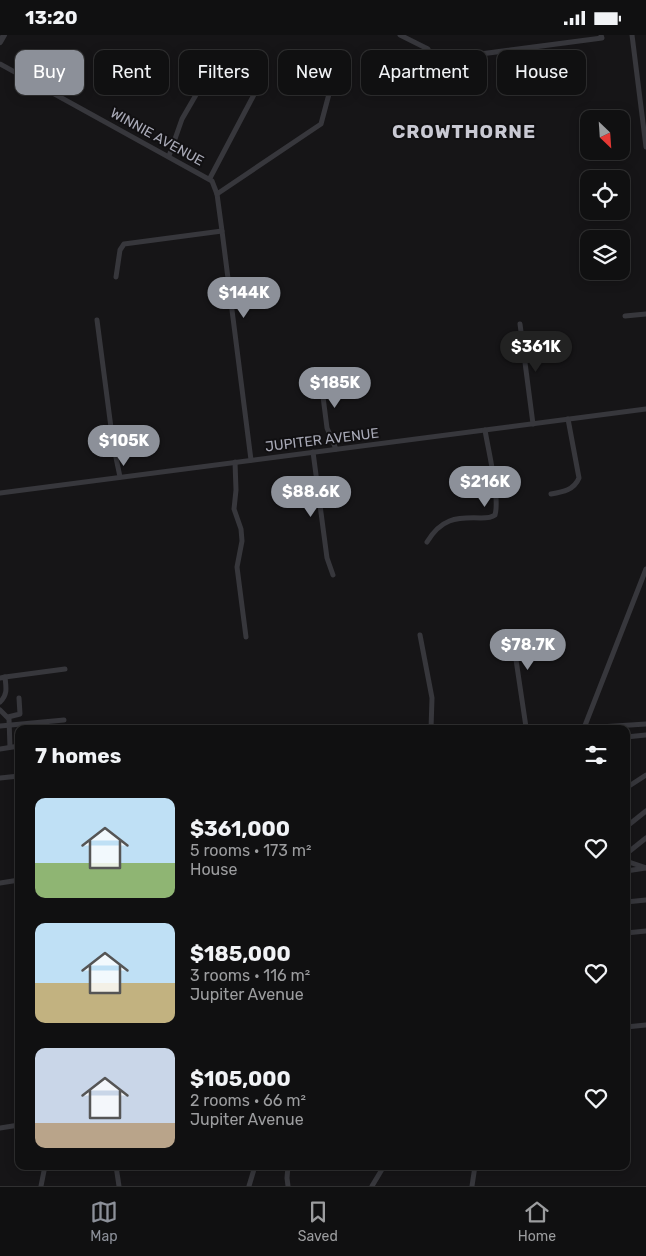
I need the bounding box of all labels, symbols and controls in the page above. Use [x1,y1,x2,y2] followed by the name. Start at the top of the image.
[25,6,78,29] text: 13:20
[15,50,84,95] chip: Buy
[94,50,169,95] chip: Rent
[179,50,268,95] chip: Filters
[278,50,351,95] chip: New
[361,50,487,95] chip: Apartment
[497,50,586,95] chip: House
[107,104,207,170] street label: WINNIE AVENUE
[580,110,630,160] north arrow
[580,110,630,280] map controls
[392,120,536,143] district label: CROWTHORNE
[580,170,630,220] button: locate
[580,230,630,280] button: layers
[209,277,279,319] pin: $144K
[218,283,270,302] text: $144K
[501,331,571,373] pin: $361K
[511,337,561,356] text: $361K
[300,367,370,409] pin: $185K
[310,373,360,392] text: $185K
[89,425,159,467] pin: $105K
[264,425,380,455] street label: JUPITER AVENUE
[99,431,149,450] text: $105K
[450,465,520,508] pin: $216K
[460,472,510,491] text: $216K
[270,475,352,518] pin: $88.6K
[282,482,340,501] text: $88.6K
[487,629,569,671] pin: $78.7K
[501,635,555,654] text: $78.7K
[582,741,610,769] icon: filters
[35,743,121,768] text: 7 homes
[190,816,290,841] text: $361,000
[75,818,135,878] icon: home
[582,834,610,862] icon: heart
[190,841,312,860] text: 5 rooms · 173 m²
[190,860,237,879] text: House
[190,941,291,966] text: $185,000
[75,943,135,1003] icon: home
[582,959,610,987] icon: heart
[190,966,310,985] text: 3 rooms · 116 m²
[190,985,304,1004] text: Jupiter Avenue
[190,1066,291,1091] text: $105,000
[75,1068,135,1128] icon: home
[582,1084,610,1112] icon: heart
[190,1091,306,1110] text: 2 rooms · 66 m²
[190,1110,304,1129] text: Jupiter Avenue
[90,1198,118,1245] tab: Map
[298,1198,338,1245] tab: Saved
[518,1198,556,1245] tab: Home

